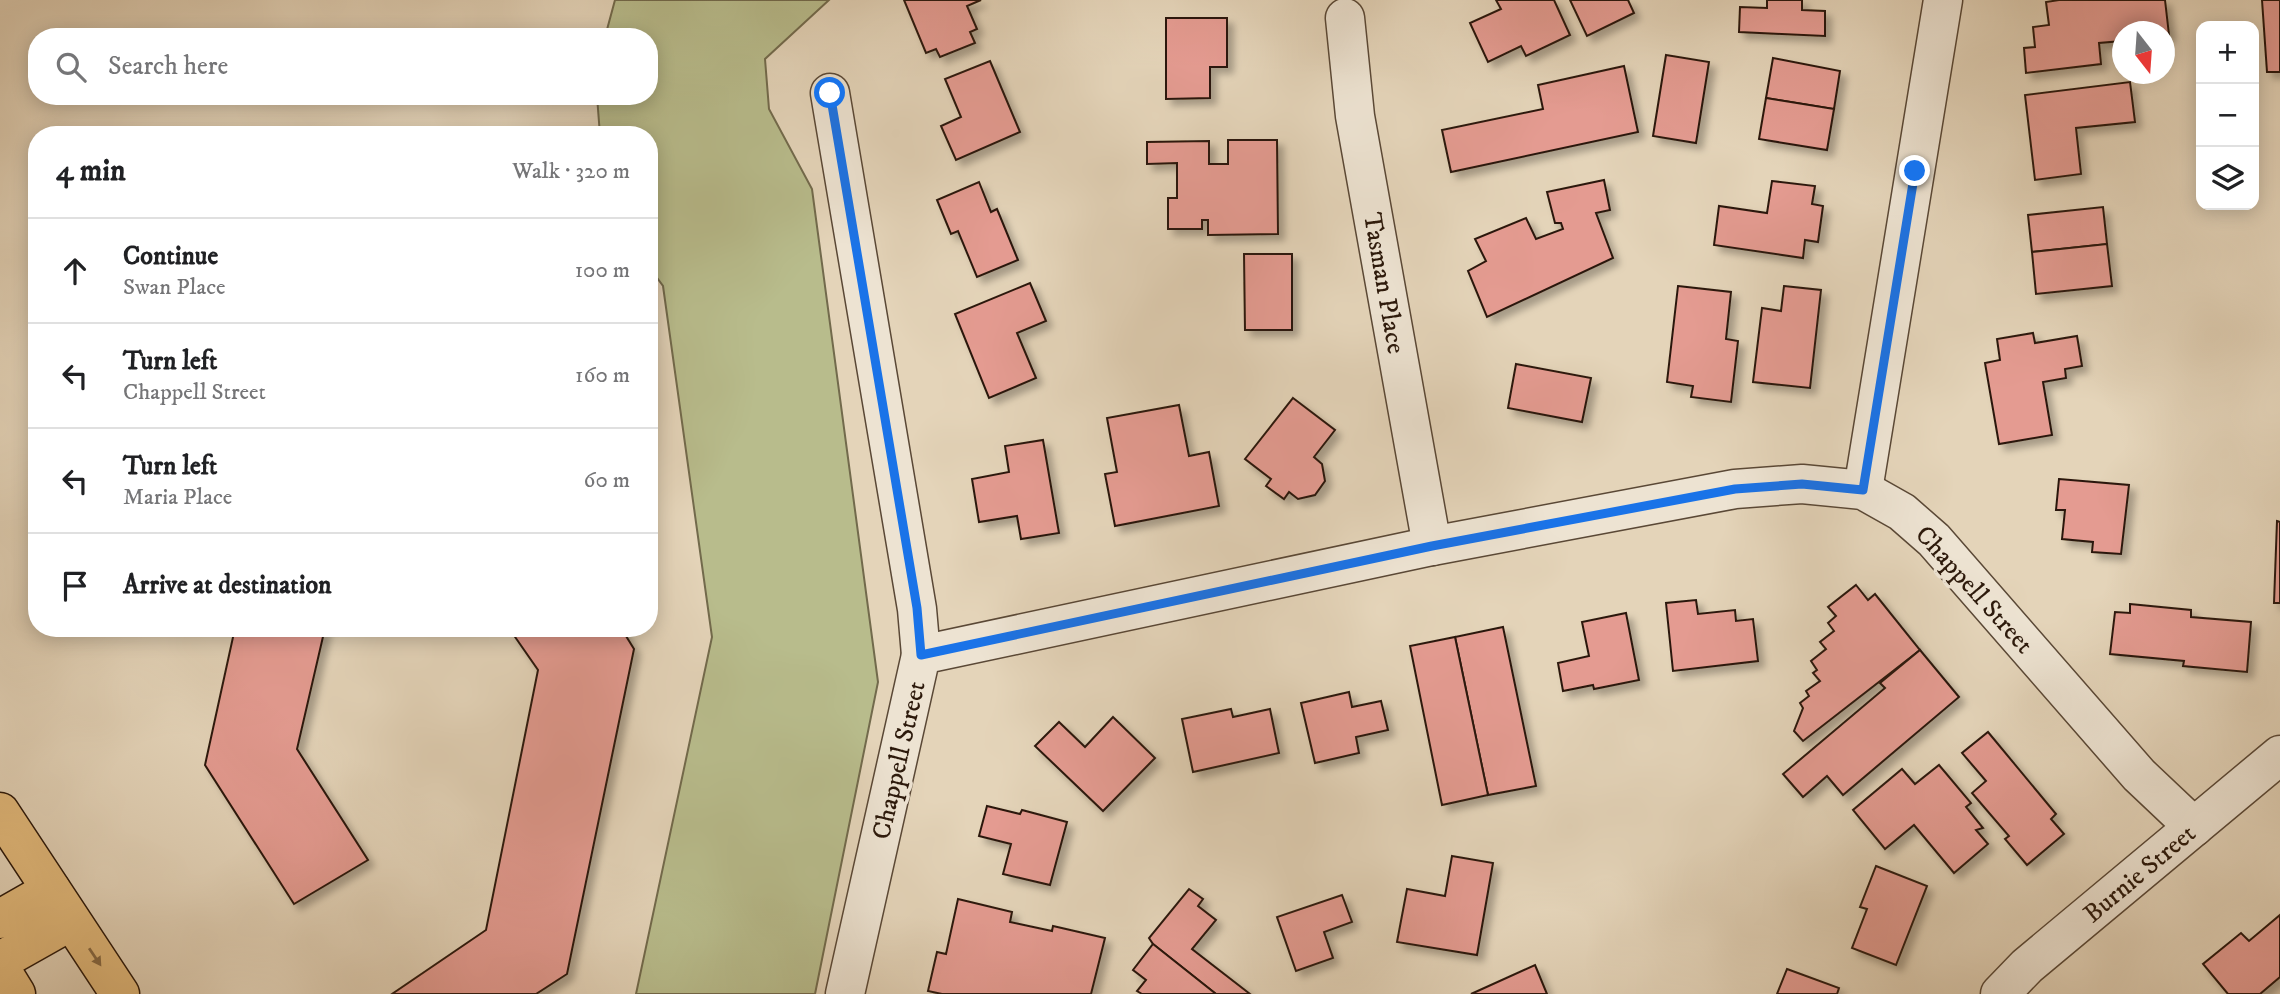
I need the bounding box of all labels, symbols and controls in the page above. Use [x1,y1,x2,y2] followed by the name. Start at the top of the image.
[2112,21,2175,84] north arrow
[2196,21,2259,210] map controls
[2196,21,2259,84] button: +
[28,28,658,105] search box
[52,48,90,86] icon: search
[108,50,228,83] text: Search here
[814,77,845,108] route start
[2196,84,2259,147] button: −
[2196,147,2259,210] button: layers
[56,153,126,190] text: 4 min
[1899,155,1930,186] route end
[512,157,630,186] text: Walk · 320 m
[1355,210,1412,356] street label: Tasman Place
[123,240,218,273] text: Continue
[56,252,94,290] icon: ahead
[575,256,630,285] text: 100 m
[123,273,226,302] text: Swan Place
[123,345,217,378] text: Turn left
[56,357,94,395] icon: left
[575,361,630,390] text: 160 m
[123,378,266,407] text: Chappell Street
[123,450,217,483] text: Turn left
[56,462,94,500] icon: left
[583,466,630,495] text: 60 m
[123,483,232,512] text: Maria Place
[1908,519,2040,661] street label: Chappell Street
[56,567,94,605] icon: arrive
[123,569,332,602] text: Arrive at destination
[865,678,934,843] street label: Chappell Street
[2077,818,2203,931] street label: Burnie Street
[89,948,102,967] one-way arrow

